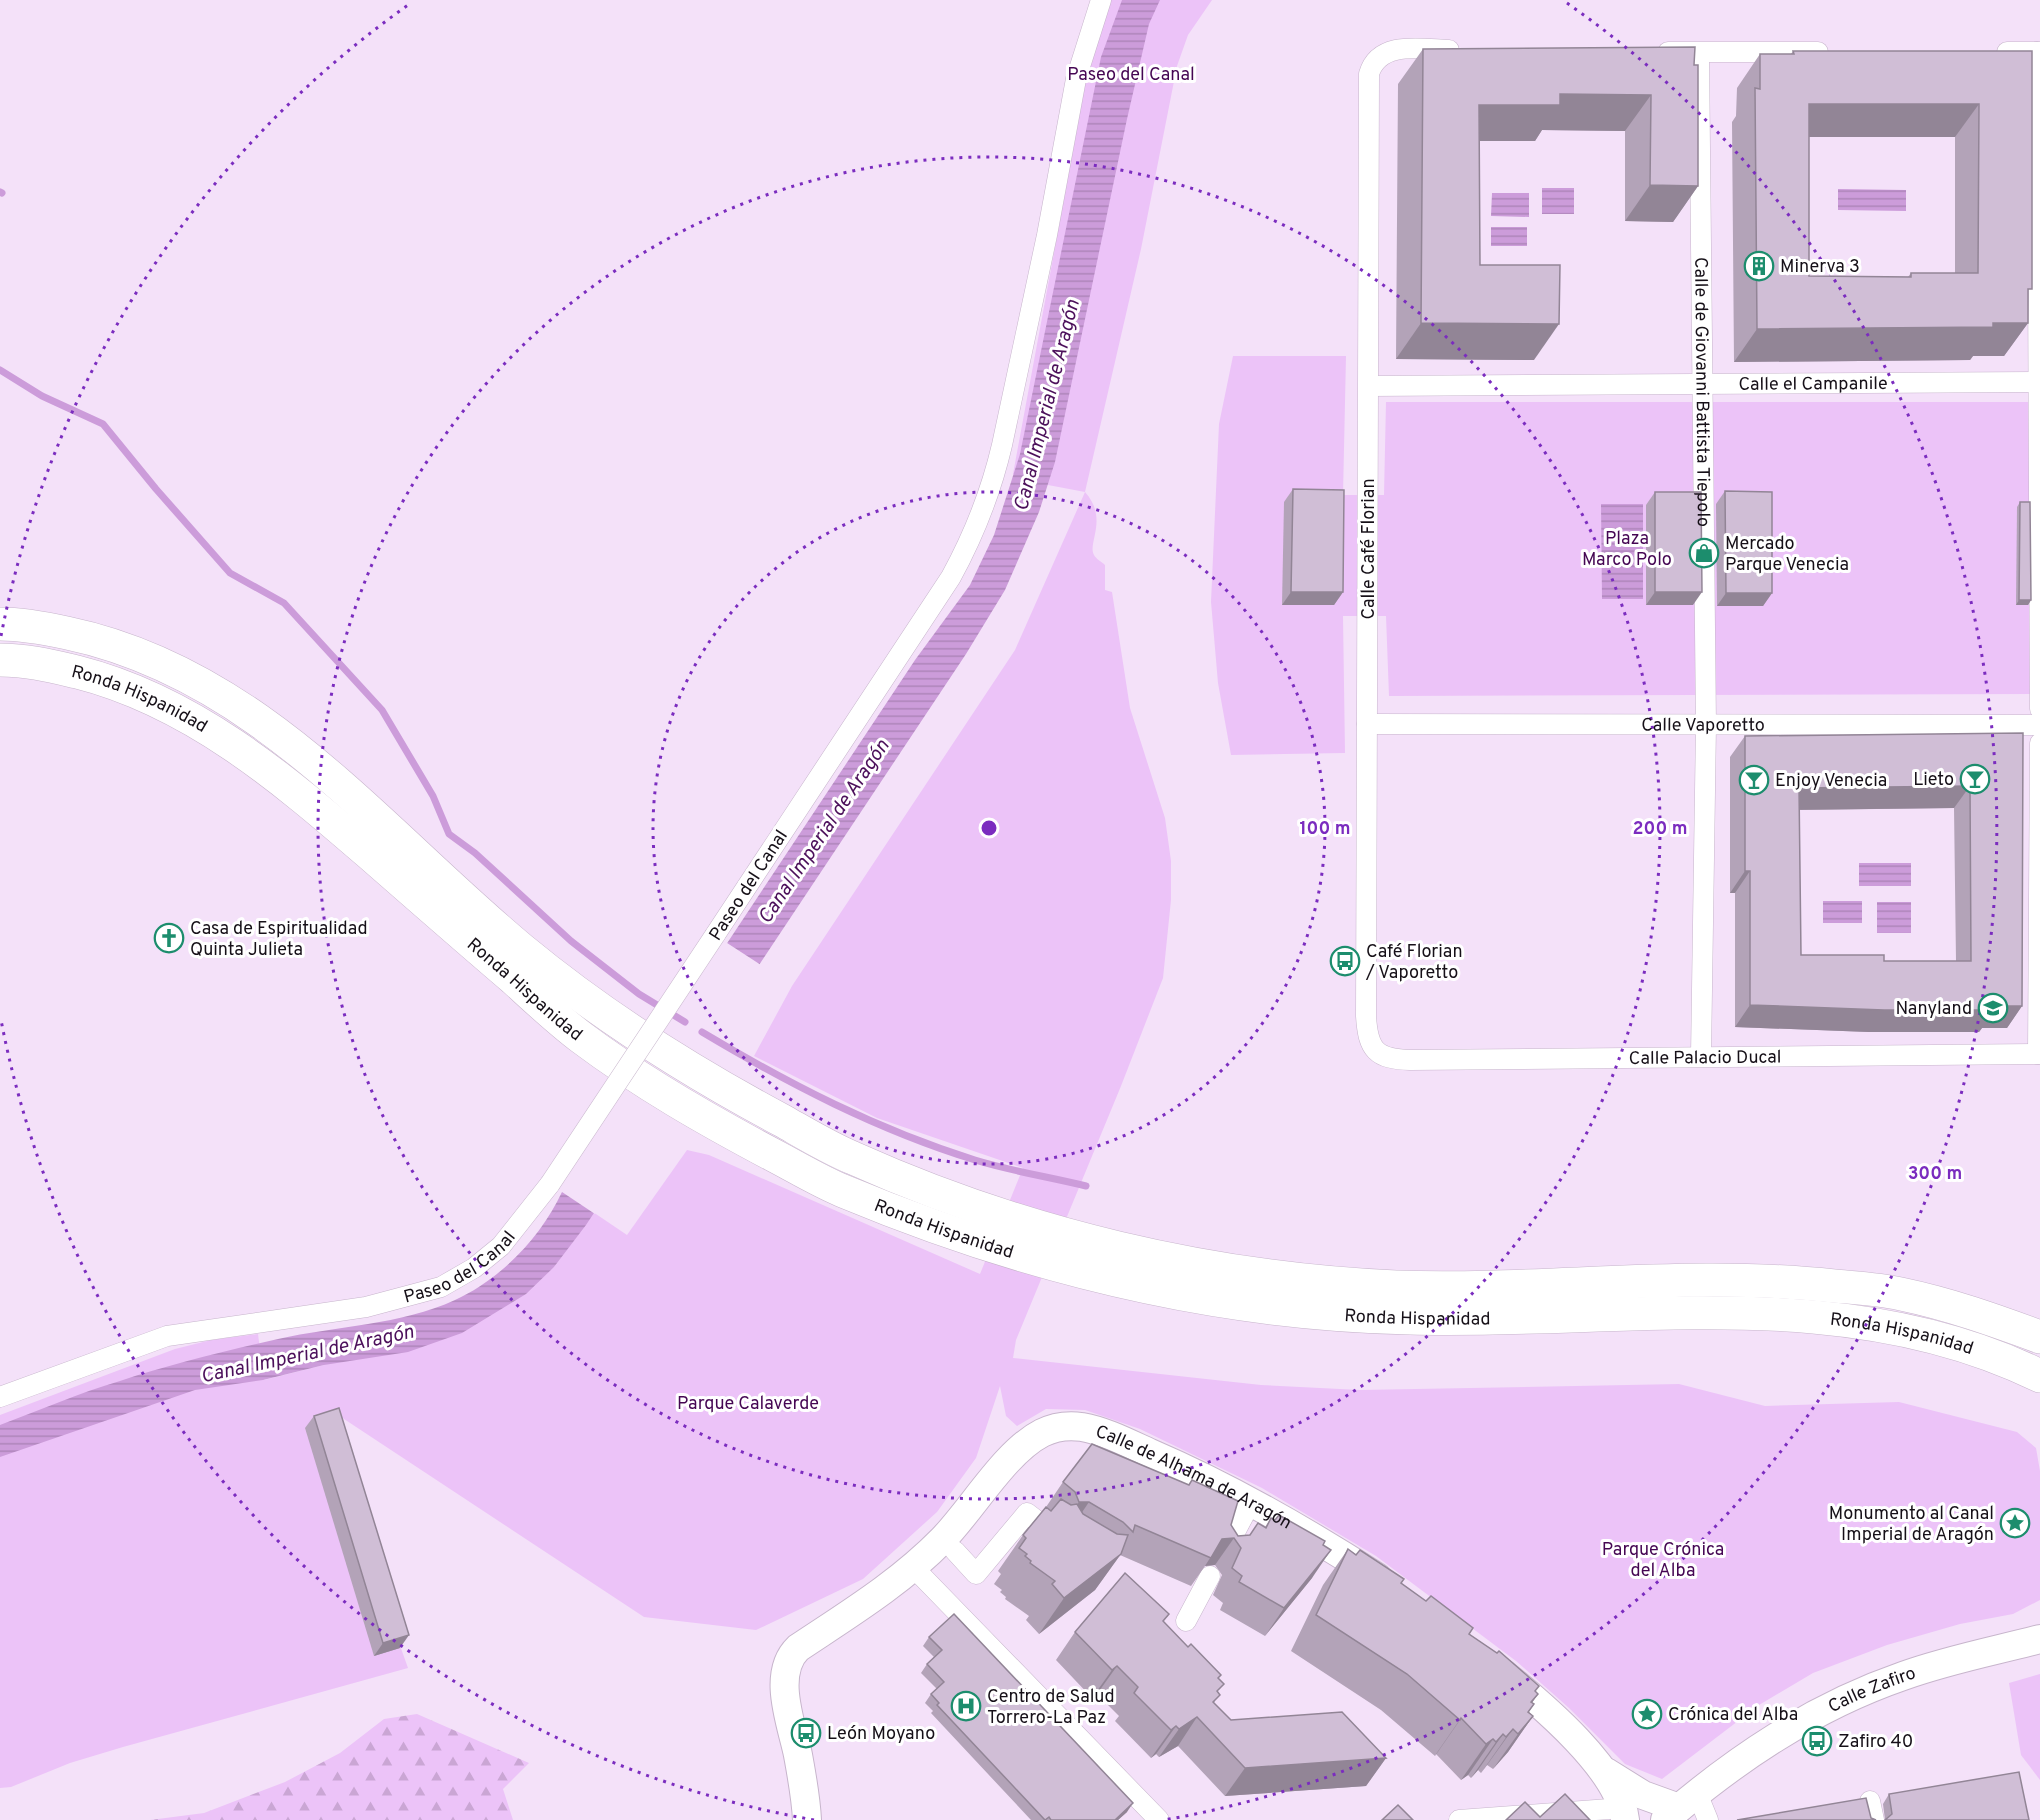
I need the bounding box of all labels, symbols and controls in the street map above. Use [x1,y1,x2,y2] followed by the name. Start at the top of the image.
[1067,64,1195,87] park label: Paseo del Canal
[1743,250,1775,282] building icon: Minerva 3
[1780,256,1860,279] place label: Minerva 3
[1688,257,1714,527] street label: Calle de Giovanni Battista Tiepolo
[1009,297,1087,514] water label: Canal Imperial de Aragón
[1738,373,1888,397] street label: Calle el Campanile
[1358,478,1381,620] street label: Calle Café Florian
[1582,528,1672,572] park label: Plaza Marco Polo
[1725,533,1849,577] place label: Mercado Parque Venecia
[1688,537,1720,569] shop icon: Mercado Parque Venecia
[69,661,211,739] street label: Ronda Hispanidad
[1641,714,1765,738] street label: Calle Vaporetto
[753,735,896,929] water label: Canal Imperial de Aragón
[1959,763,1991,795] bar icon: Lieto
[1738,764,1770,796] bar icon: Enjoy Venecia
[1913,769,1954,792] place label: Lieto
[1775,770,1887,793] place label: Enjoy Venecia
[979,818,999,838] centre of rings
[1299,818,1351,841] text: 100 m
[1632,818,1688,841] text: 200 m
[705,826,794,946] street label: Paseo del Canal
[190,918,368,962] place label: Casa de Espiritualidad Quinta Julieta
[153,922,185,954] church icon: Casa de Espiritualidad Quinta Julieta
[461,934,587,1047] street label: Ronda Hispanidad
[1365,941,1463,985] place label: Café Florian / Vaporetto
[1329,945,1361,977] bus stop icon: Café Florian / Vaporetto
[1977,992,2009,1024] school or university icon: Nanyland
[1896,998,1972,1021] place label: Nanyland
[1629,1046,1782,1071] street label: Calle Palacio Ducal
[1908,1163,1962,1186] text: 300 m
[871,1195,1016,1265] street label: Ronda Hispanidad
[401,1227,521,1309] street label: Paseo del Canal
[1344,1305,1491,1332] street label: Ronda Hispanidad
[1829,1309,1976,1361] street label: Ronda Hispanidad
[198,1320,416,1390] water label: Canal Imperial de Aragón
[677,1393,819,1416] park label: Parque Calaverde
[1092,1421,1296,1535] street label: Calle de Alhama de Aragón
[1829,1503,1994,1547] place label: Monumento al Canal Imperial de Aragón
[1999,1507,2031,1539] place icon: Monumento al Canal Imperial de Aragón
[1602,1539,1724,1583] park label: Parque Crónica del Alba
[1825,1662,1919,1719] street label: Calle Zafiro
[987,1686,1115,1730] place label: Centro de Salud Torrero-La Paz
[950,1690,982,1722] hospital icon: Centro de Salud Torrero-La Paz
[1631,1698,1663,1730] place icon: Crónica del Alba
[1668,1704,1798,1727] place label: Crónica del Alba
[790,1717,822,1749] bus stop icon: León Moyano
[827,1723,935,1746] place label: León Moyano
[1801,1725,1833,1757] bus stop icon: Zafiro 40
[1838,1731,1913,1754] place label: Zafiro 40

